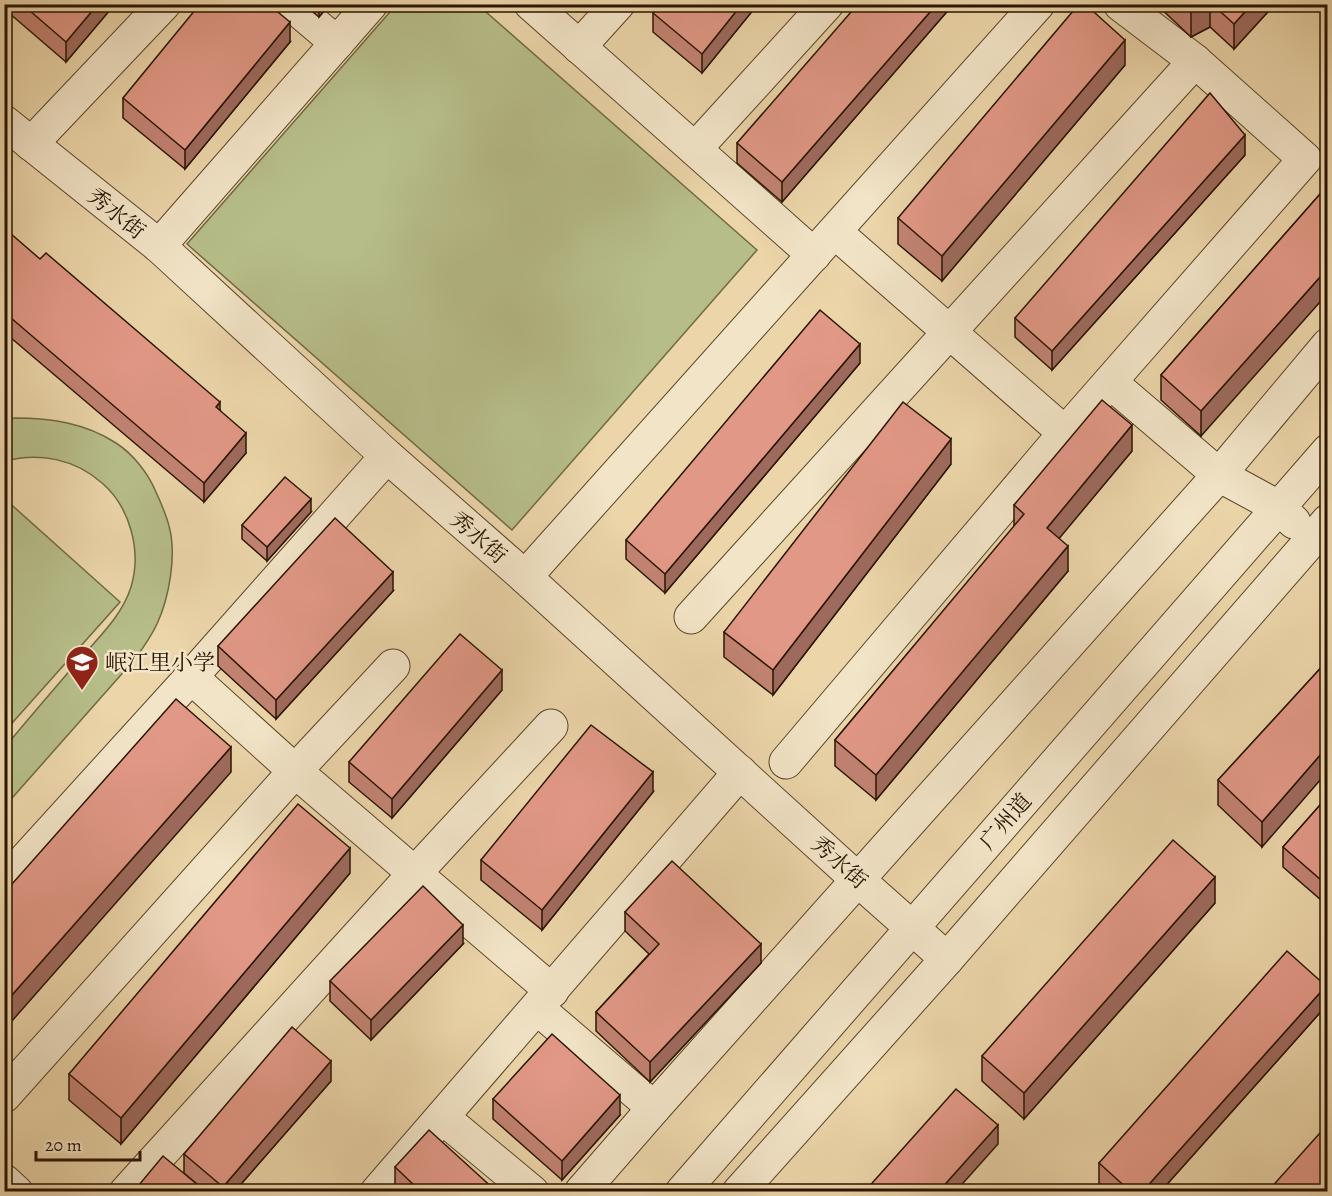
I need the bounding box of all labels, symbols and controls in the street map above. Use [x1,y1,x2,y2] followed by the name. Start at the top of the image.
[81,181,151,246] street label: 秀水街
[444,505,513,571] street label: 秀水街
[64,644,100,691] school or university icon: 岷江里小学
[105,648,215,678] place label: 岷江里小学
[973,787,1039,856] street label: 广州道
[805,830,874,896] street label: 秀水街
[36,1124,140,1162] scale bar
[45,1133,82,1157] text: 20 m

